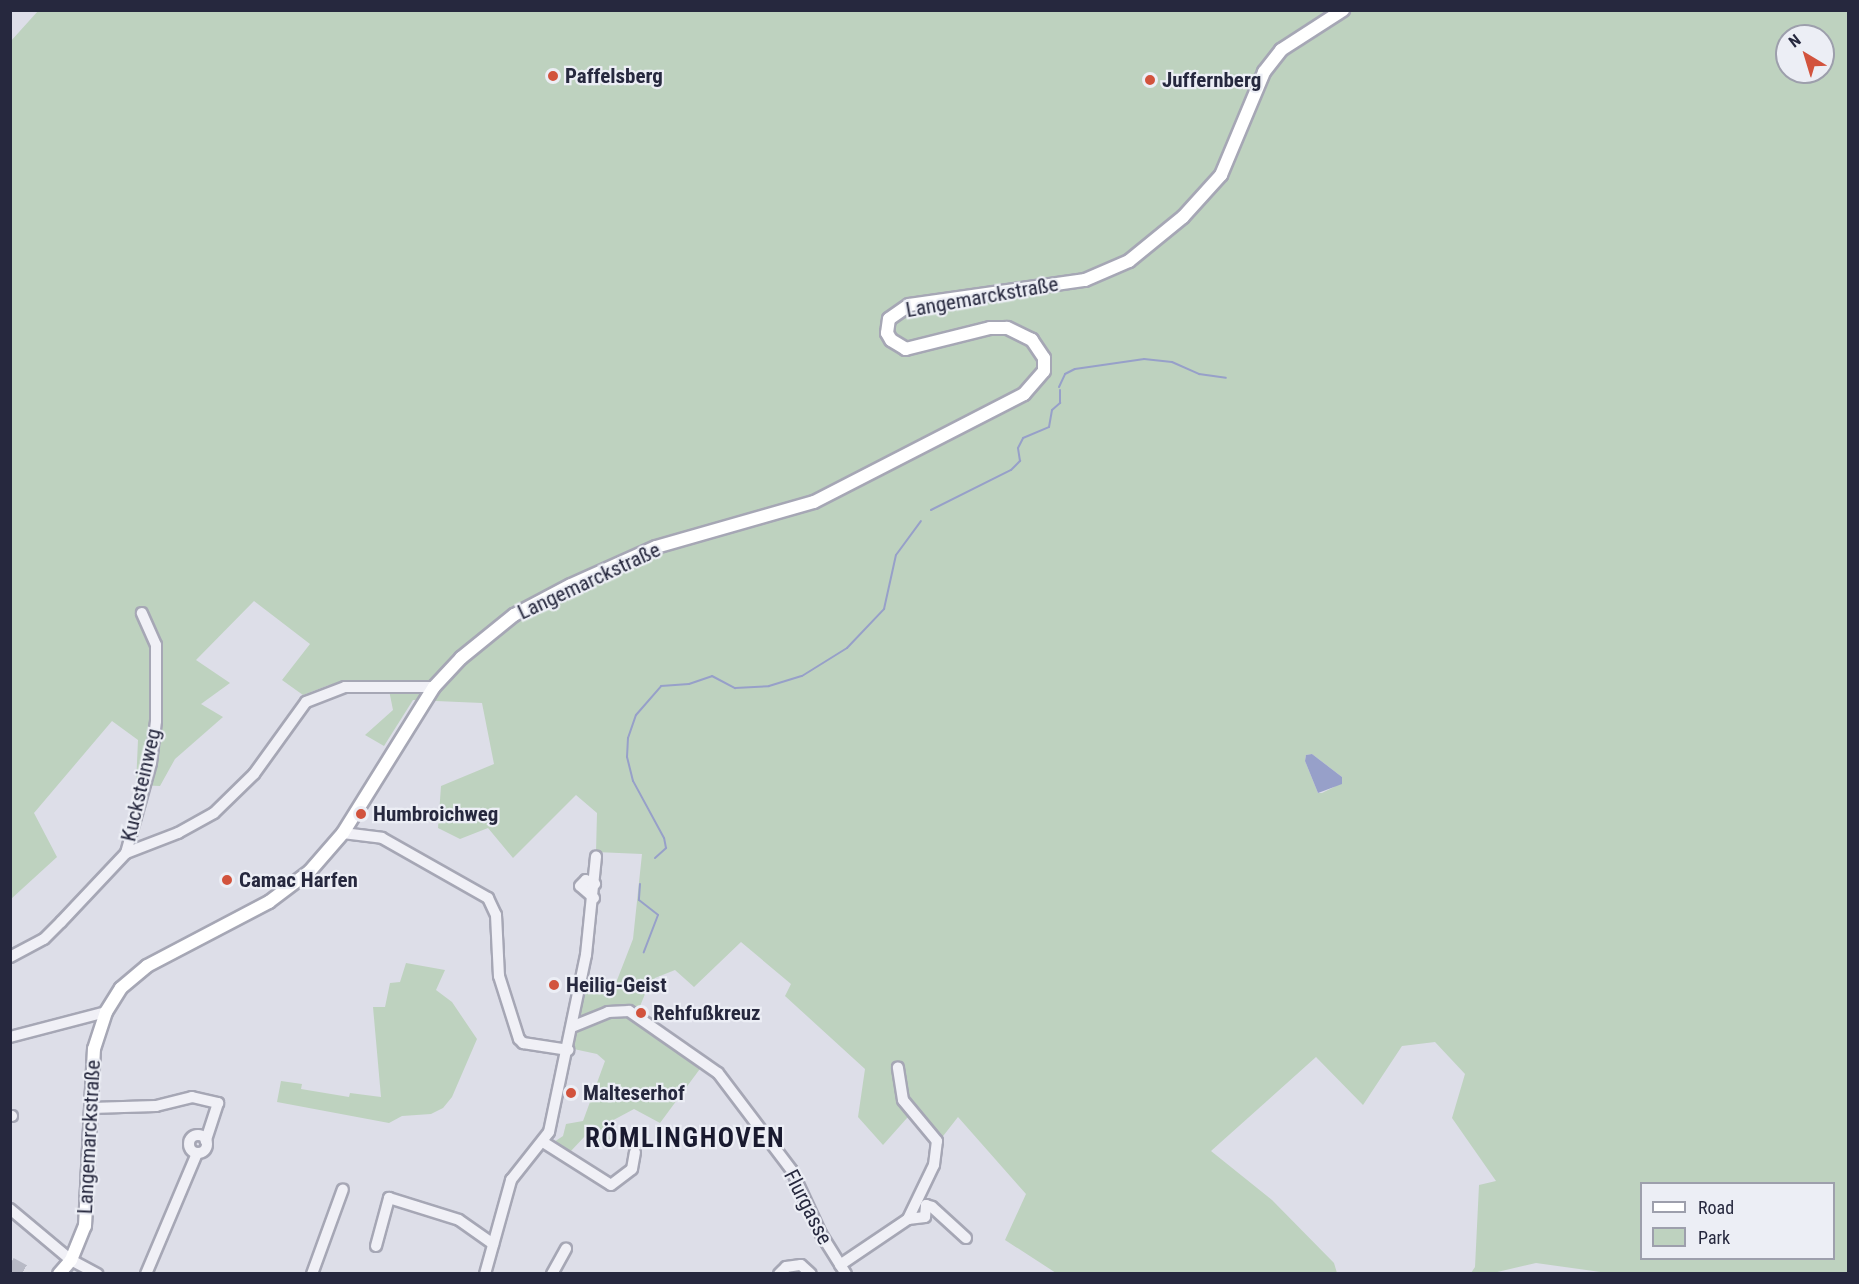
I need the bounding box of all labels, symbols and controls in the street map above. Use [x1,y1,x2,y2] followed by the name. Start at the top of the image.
[1775,24,1835,84] north arrow
[1785,31,1805,52] text: N
[565,63,663,89] place label: Paffelsberg
[1162,67,1261,93] place label: Juffernberg
[546,69,560,83] marker: Paffelsberg
[1143,73,1157,87] marker: Juffernberg
[904,271,1060,323] street label: Langemarckstraße
[514,537,664,625] street label: Langemarckstraße
[116,726,166,844] street label: Kucksteinweg
[373,801,498,827] place label: Humbroichweg
[354,807,368,821] marker: Humbroichweg
[239,867,358,893] place label: Camac Harfen
[220,873,234,887] marker: Camac Harfen
[566,972,667,998] place label: Heilig-Geist
[547,978,561,992] marker: Heilig-Geist
[653,1000,761,1026] place label: Rehfußkreuz
[634,1006,648,1020] marker: Rehfußkreuz
[72,1059,106,1215] street label: Langemarckstraße
[583,1080,685,1106] place label: Malteserhof
[564,1086,578,1100] marker: Malteserhof
[585,1123,785,1155] district label: RÖMLINGHOVEN
[778,1165,838,1249] street label: Flurgasse
[1640,1182,1835,1260] legend
[1698,1197,1734,1218] text: Road
[1698,1227,1730,1248] text: Park

